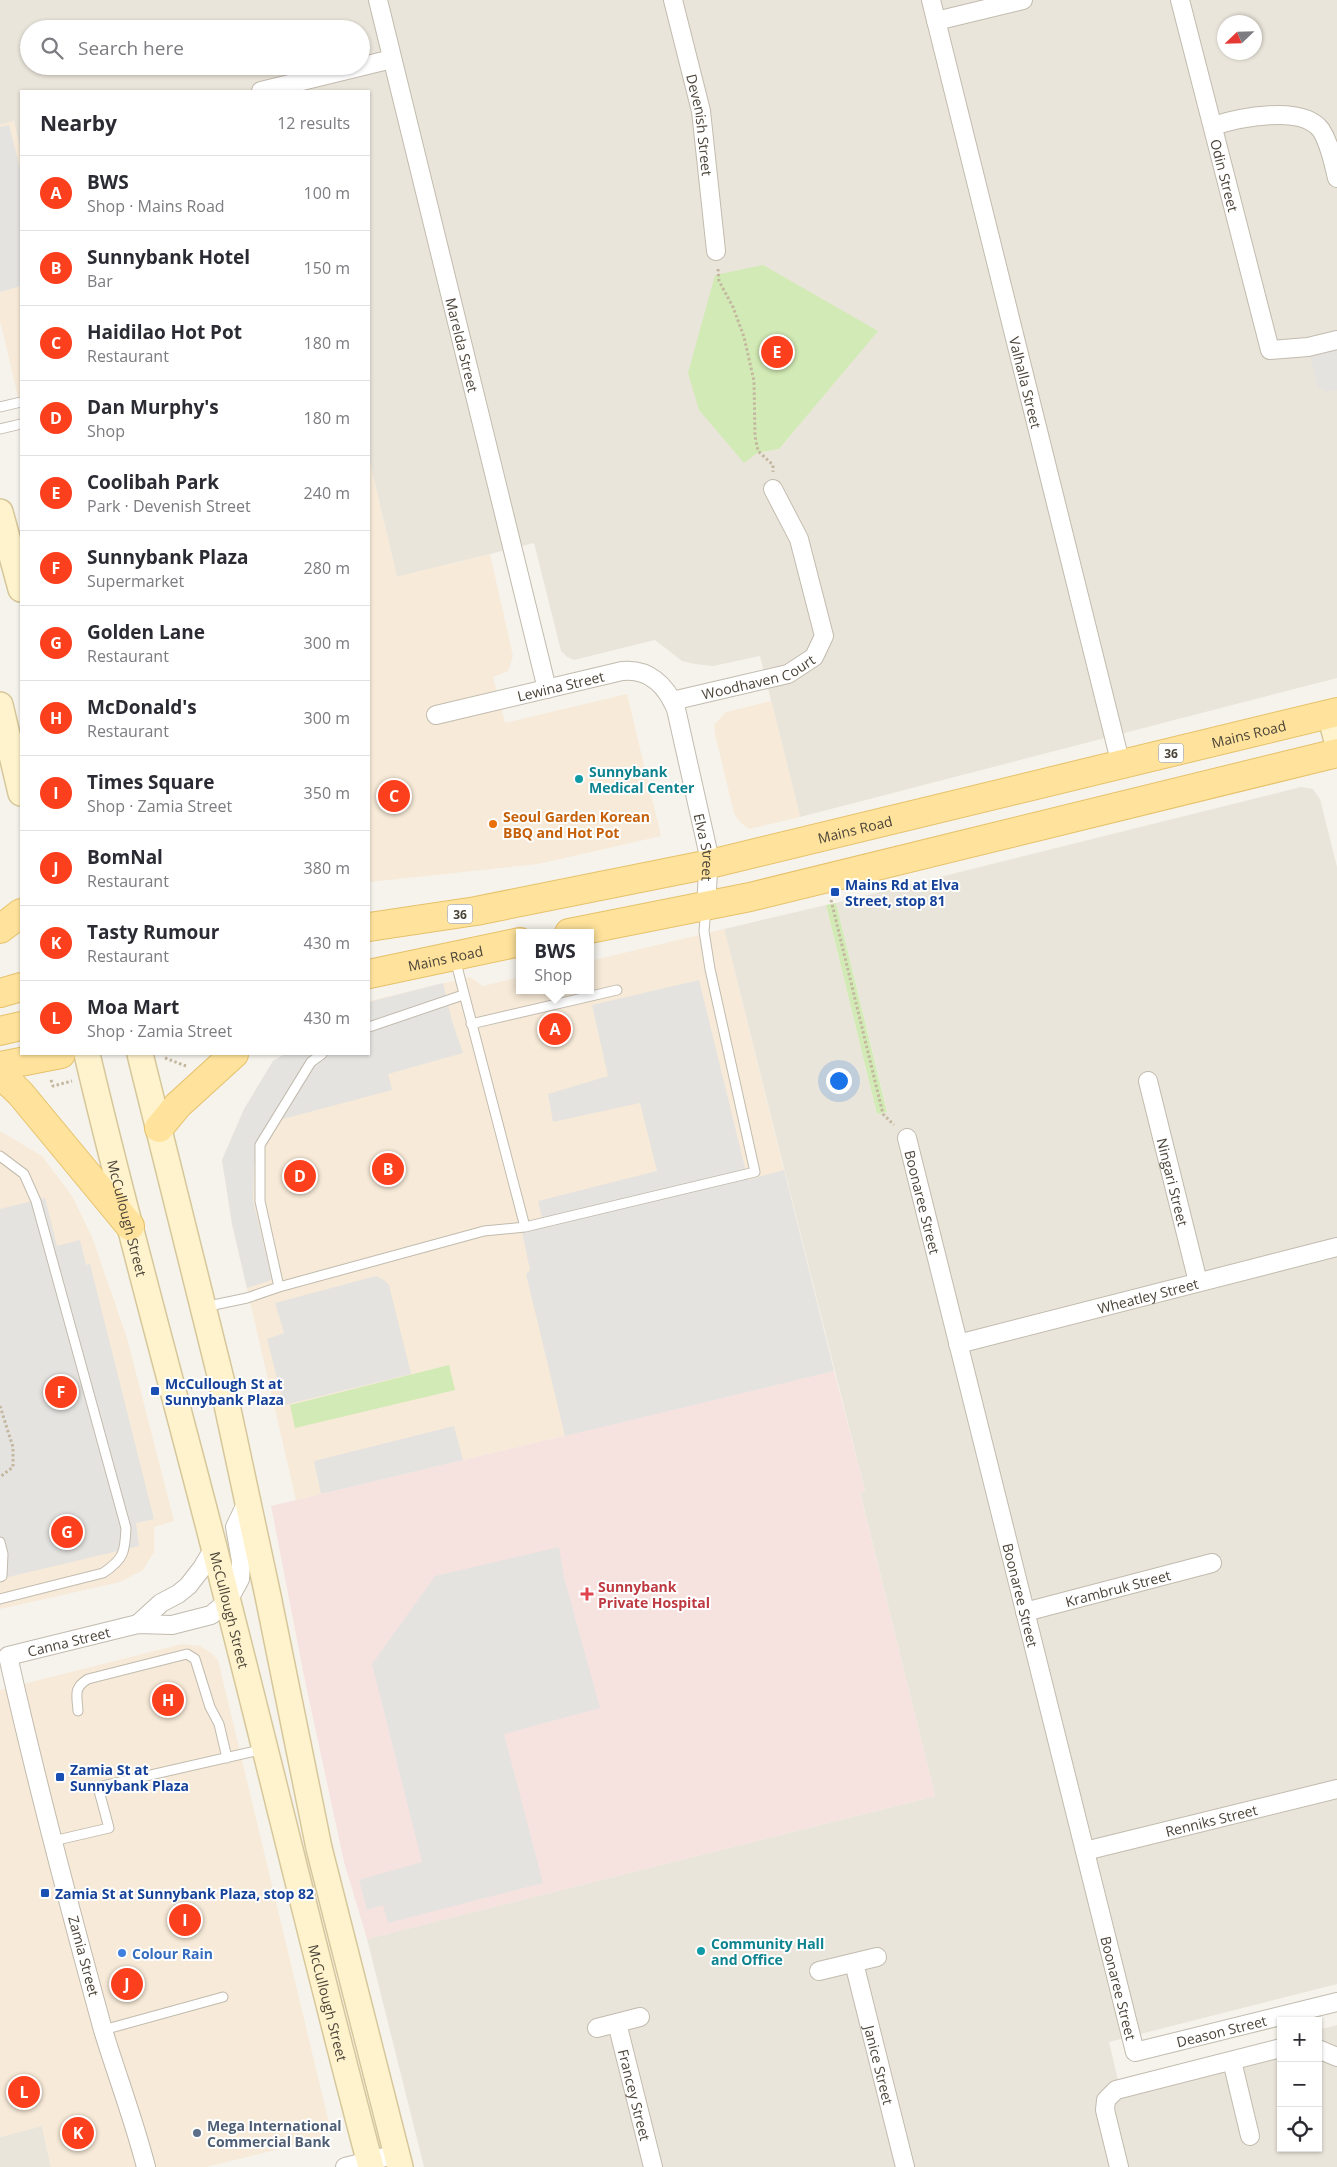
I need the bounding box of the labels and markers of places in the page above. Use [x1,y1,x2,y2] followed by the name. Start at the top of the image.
[761,333,793,371] pin: E
[589,762,695,797] place label: Sunnybank Medical Center
[573,773,585,785] marker: Sunnybank Medical Center
[378,777,410,815] pin: C
[503,807,650,842] place label: Seoul Garden Korean BBQ and Hot Pot
[487,818,499,830] marker: Seoul Garden Korean BBQ and Hot Pot
[845,875,959,910] place label: Mains Rd at Elva Street, stop 81
[829,886,841,898] marker: Mains Rd at Elva Street, stop 81
[539,1010,571,1048] pin: A
[372,1150,404,1188] pin: B
[284,1157,316,1195] pin: D
[45,1373,77,1411] pin: F
[165,1374,284,1409] place label: McCullough St at Sunnybank Plaza
[149,1385,161,1397] marker: McCullough St at Sunnybank Plaza
[51,1513,83,1551] pin: G
[598,1577,710,1612] place label: Sunnybank Private Hospital
[580,1587,594,1601] marker: Sunnybank Private Hospital
[152,1681,184,1719] pin: H
[70,1760,189,1795] place label: Zamia St at Sunnybank Plaza
[54,1771,66,1783] marker: Zamia St at Sunnybank Plaza
[55,1884,314,1903] place label: Zamia St at Sunnybank Plaza, stop 82
[39,1887,51,1899] marker: Zamia St at Sunnybank Plaza, stop 82
[169,1901,201,1939] pin: I
[711,1934,824,1969] place label: Community Hall and Office
[132,1944,213,1963] place label: Colour Rain
[695,1945,707,1957] marker: Community Hall and Office
[116,1947,128,1959] marker: Colour Rain
[111,1965,143,2003] pin: J
[8,2073,40,2111] pin: L
[62,2114,94,2152] pin: K
[207,2116,342,2151] place label: Mega International Commercial Bank
[191,2127,203,2139] marker: Mega International Commercial Bank

